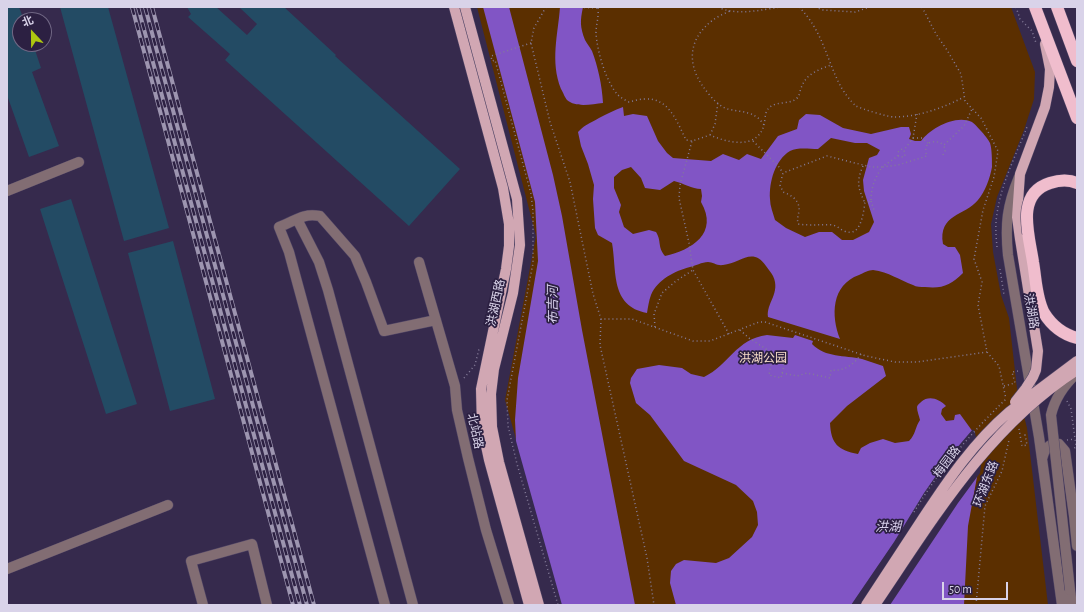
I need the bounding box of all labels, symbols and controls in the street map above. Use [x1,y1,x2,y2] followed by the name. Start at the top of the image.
[12,12,52,52] north arrow
[21,14,35,28] text: 北
[484,278,508,328] street label: 洪湖西路
[545,286,561,324] water label: 布吉河
[1021,292,1041,330] street label: 洪湖路
[739,351,787,365] park label: 洪湖公园
[464,412,486,450] street label: 北站路
[930,443,964,481] street label: 梅园路
[971,459,1001,509] street label: 环湖东路
[875,519,901,535] water label: 洪湖
[944,574,1010,600] scale bar
[949,583,972,595] text: 50 m

